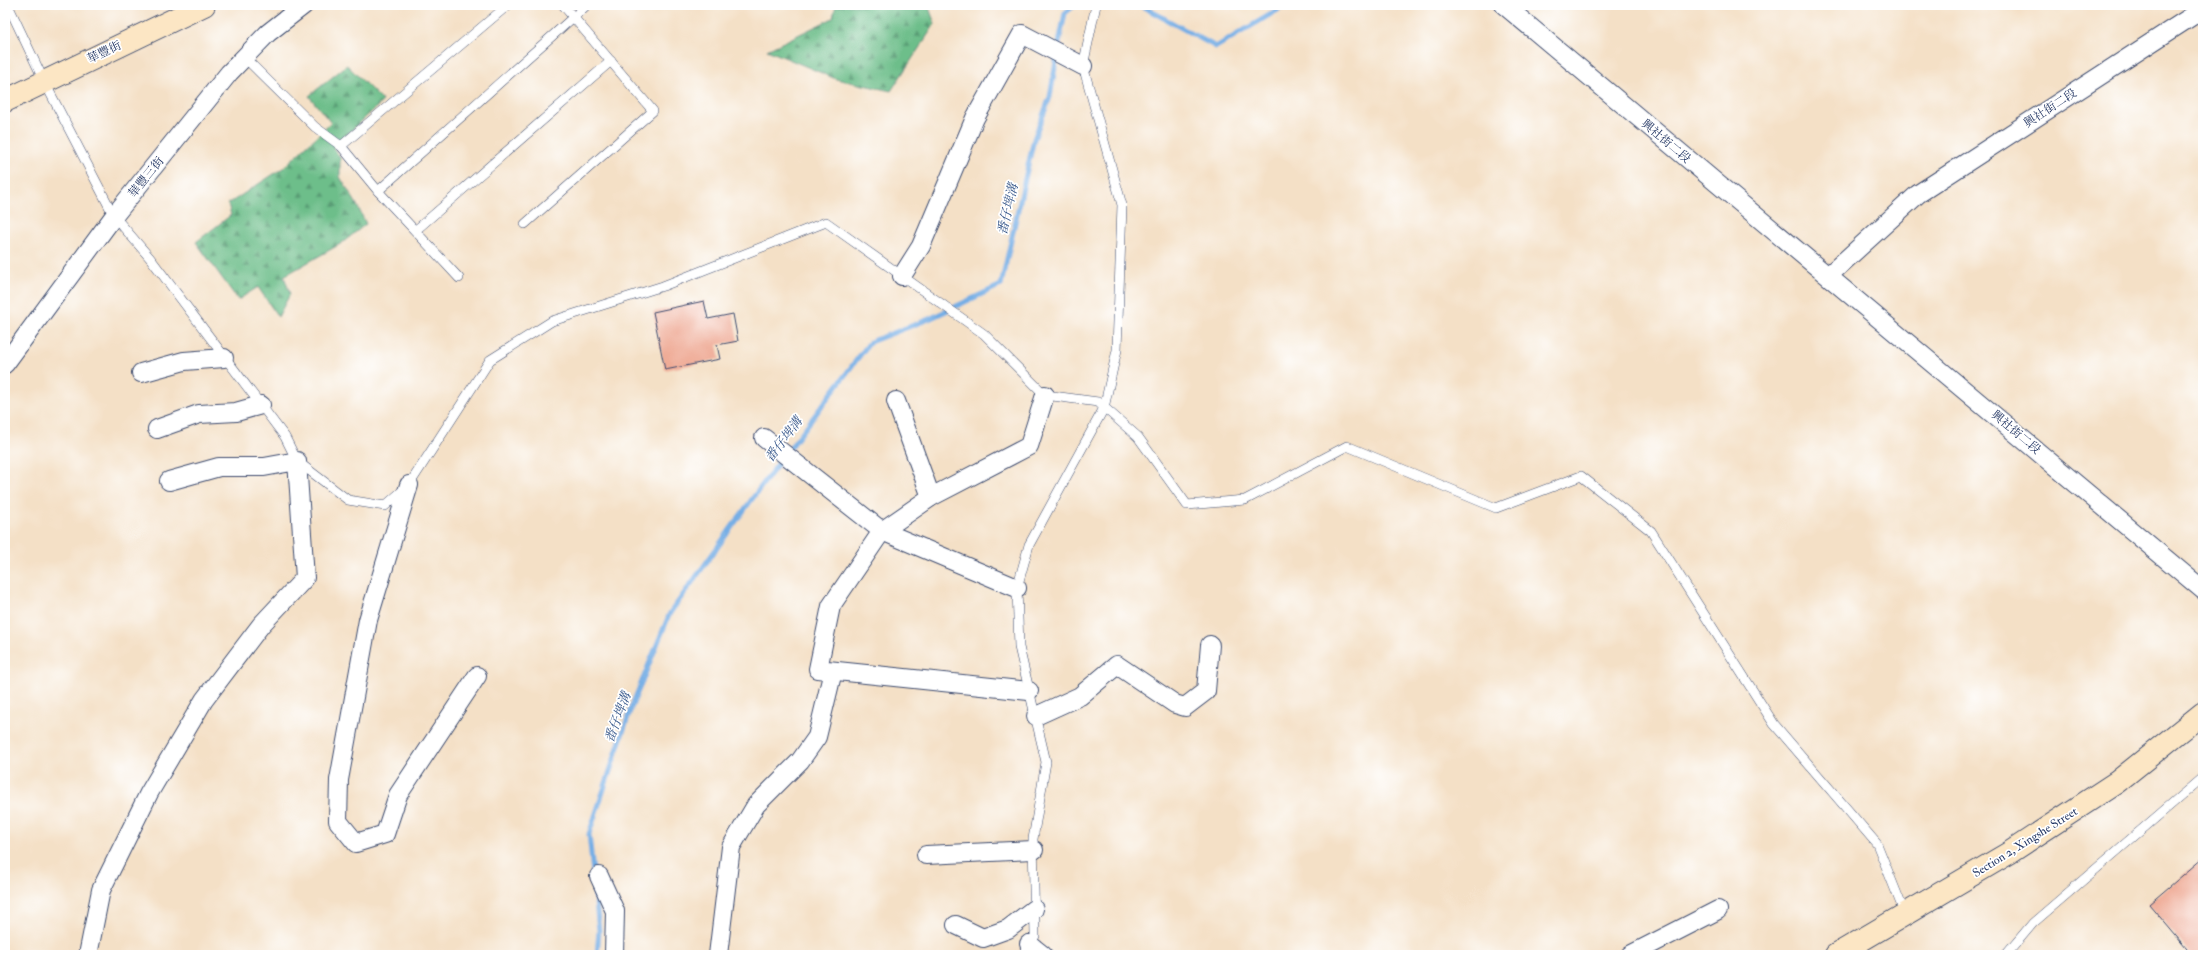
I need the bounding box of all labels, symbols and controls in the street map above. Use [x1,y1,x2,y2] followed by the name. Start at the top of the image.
[85,38,125,67] street label: 華豐街
[2021,86,2080,131] street label: 興社街二段
[1638,116,1693,166] street label: 興社街二段
[125,153,168,201] street label: 華豐三街
[994,180,1022,236] water label: 番仔埤溝
[1988,407,2043,457] street label: 興社街二段
[762,412,807,465] water label: 番仔埤溝
[602,688,635,745] water label: 番仔埤溝
[1970,804,2081,881] street label: Section 2, Xingshe Street

